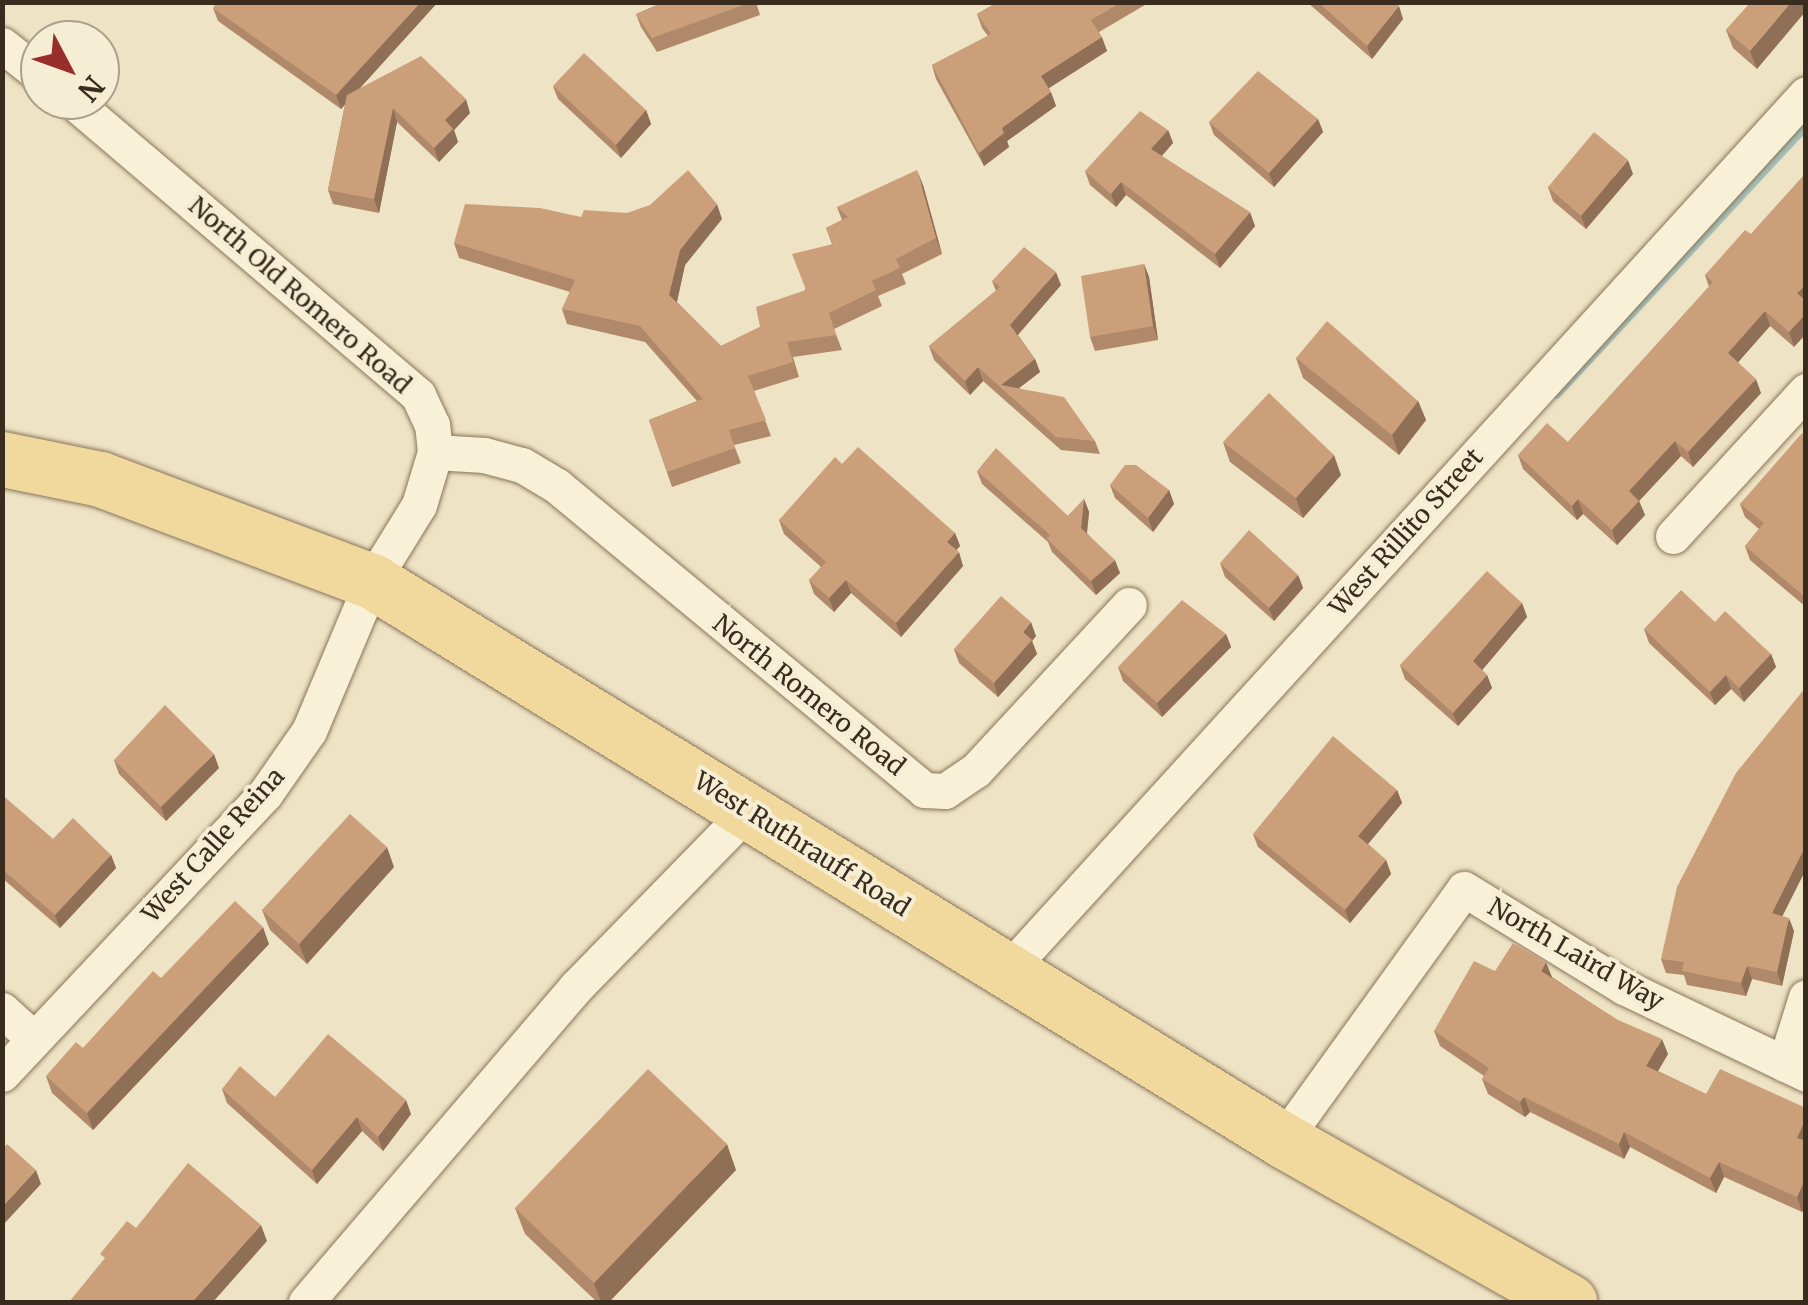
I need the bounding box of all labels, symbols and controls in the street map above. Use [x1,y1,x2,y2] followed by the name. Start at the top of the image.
[20,20,120,120] north arrow
[70,68,112,109] text: N
[183,190,417,400] street label: North Old Romero Road
[1323,442,1489,622] street label: West Rillito Street
[707,608,911,782] street label: North Romero Road
[136,761,290,929] street label: West Calle Reina
[689,765,915,923] street label: West Ruthrauff Road
[1483,892,1669,1016] street label: North Laird Way

